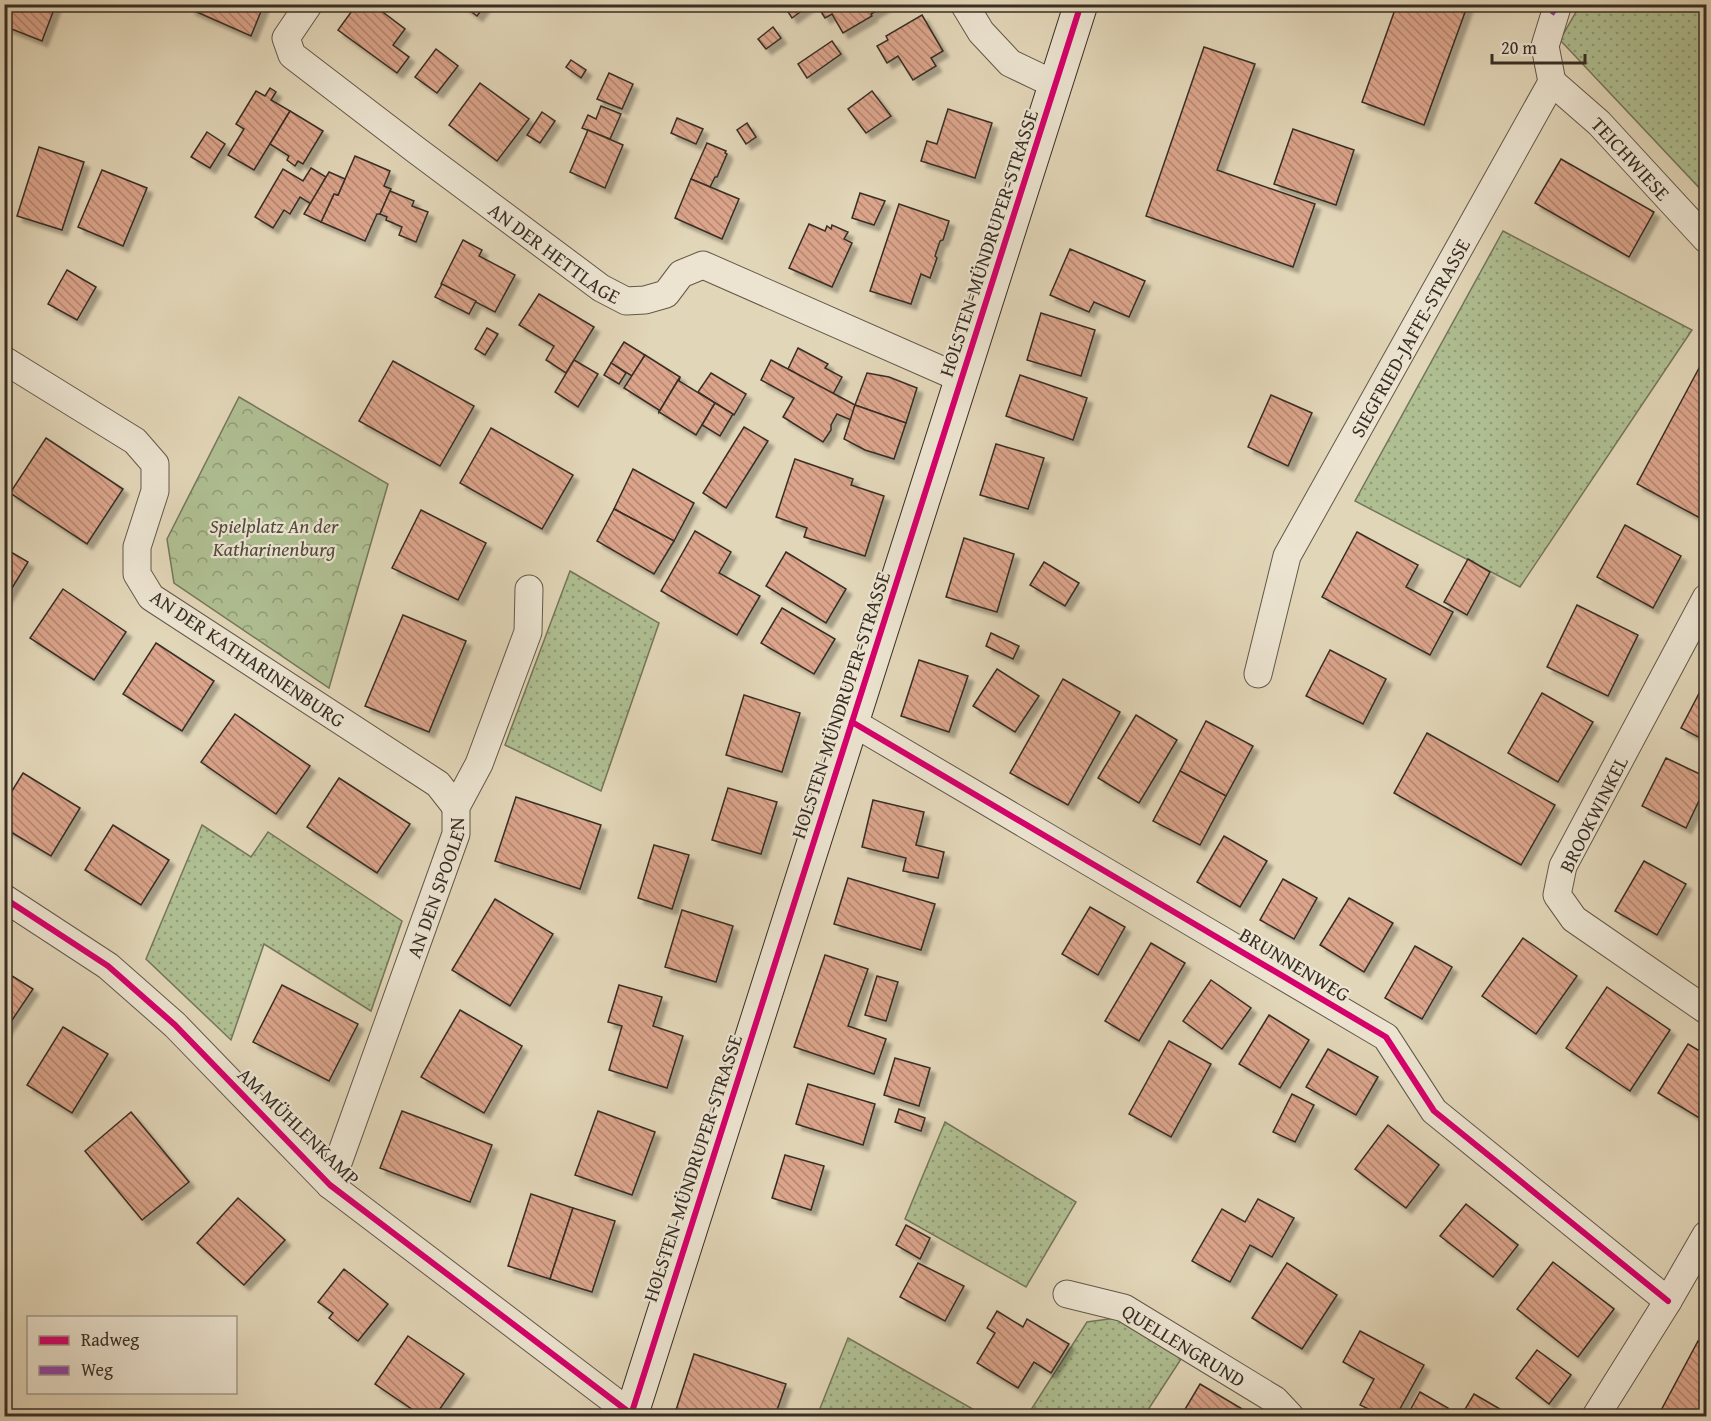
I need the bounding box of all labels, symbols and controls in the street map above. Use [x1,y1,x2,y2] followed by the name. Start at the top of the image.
[1492,27,1585,65] scale bar
[1501,34,1537,61] text: 20 m
[931,106,1045,380] street label: HOLSTEN-MÜNDRUPER-STRASSE
[1585,110,1677,206] street label: TEICHWIESE
[483,195,626,310] street label: AN DER HETTLAGE
[1342,233,1476,442] street label: SIEGFRIED-JAFFE-STRASSE
[209,511,339,563] park label: Spielplatz An der Katharinenburg
[783,568,897,842] street label: HOLSTEN-MÜNDRUPER-STRASSE
[145,582,351,734] street label: AN DER KATHARINENBURG
[1551,751,1635,877] street label: BROOKWINKEL
[398,817,471,962] street label: AN DEN SPOOLEN
[1234,920,1356,1009] street label: BRUNNENWEG
[635,1031,749,1305] street label: HOLSTEN-MÜNDRUPER-STRASSE
[231,1060,367,1192] street label: AM MÜHLENKAMP
[1117,1296,1251,1393] street label: QUELLENGRUND
[27,1316,237,1394] legend
[81,1326,139,1353] text: Radweg
[81,1356,113,1383] text: Weg

